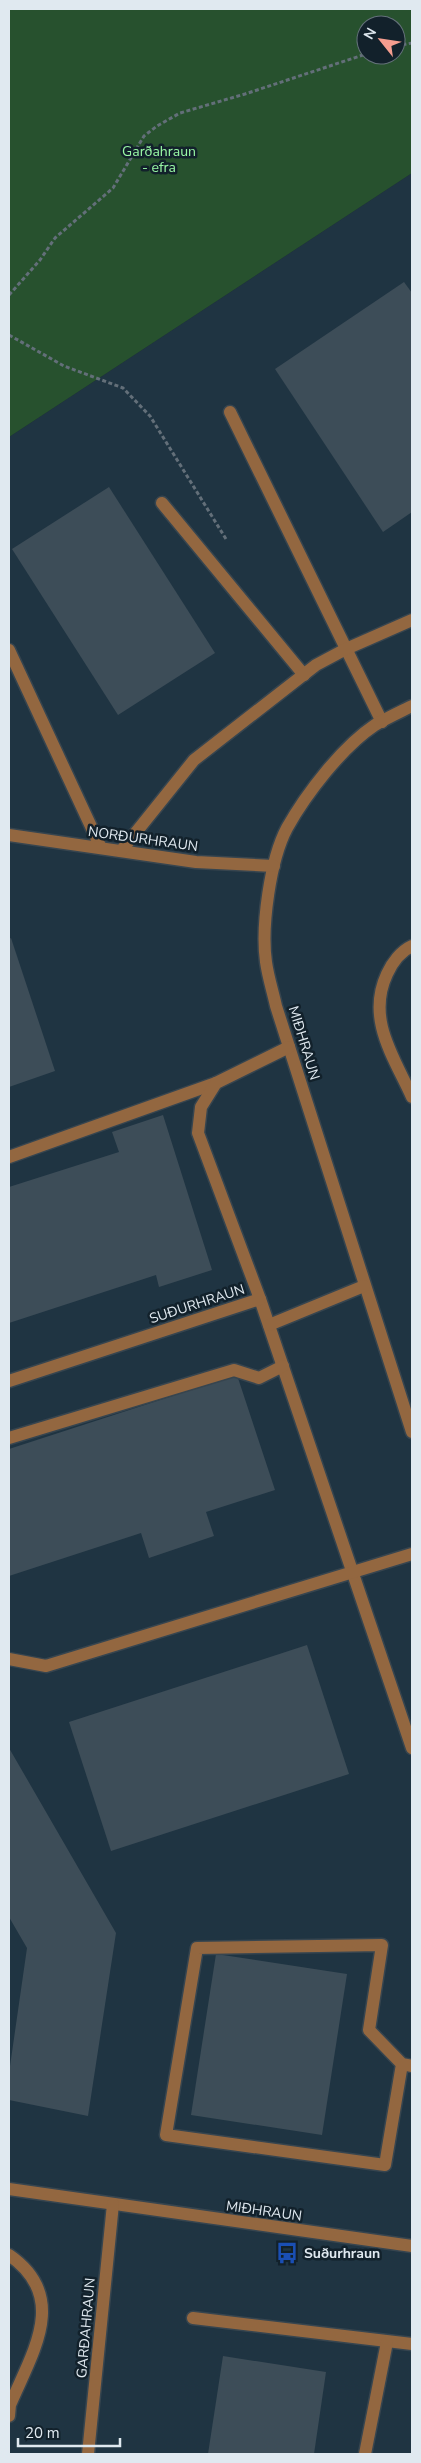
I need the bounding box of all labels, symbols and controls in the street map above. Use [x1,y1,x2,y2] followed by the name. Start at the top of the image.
[356,15,406,65] north arrow
[359,24,381,43] text: N
[122,142,196,177] park label: Garðahraun - efra
[87,822,199,856] street label: NORÐURHRAUN
[284,1004,324,1082] street label: MIÐHRAUN
[147,1280,247,1328] street label: SUÐURHRAUN
[225,2196,303,2226] street label: MIÐHRAUN
[274,2240,300,2266] bus stop icon: Suðurhraun
[304,2244,380,2263] place label: Suðurhraun
[72,2277,100,2379] street label: GARÐAHRAUN
[18,2416,120,2448] scale bar
[25,2423,60,2443] text: 20 m

